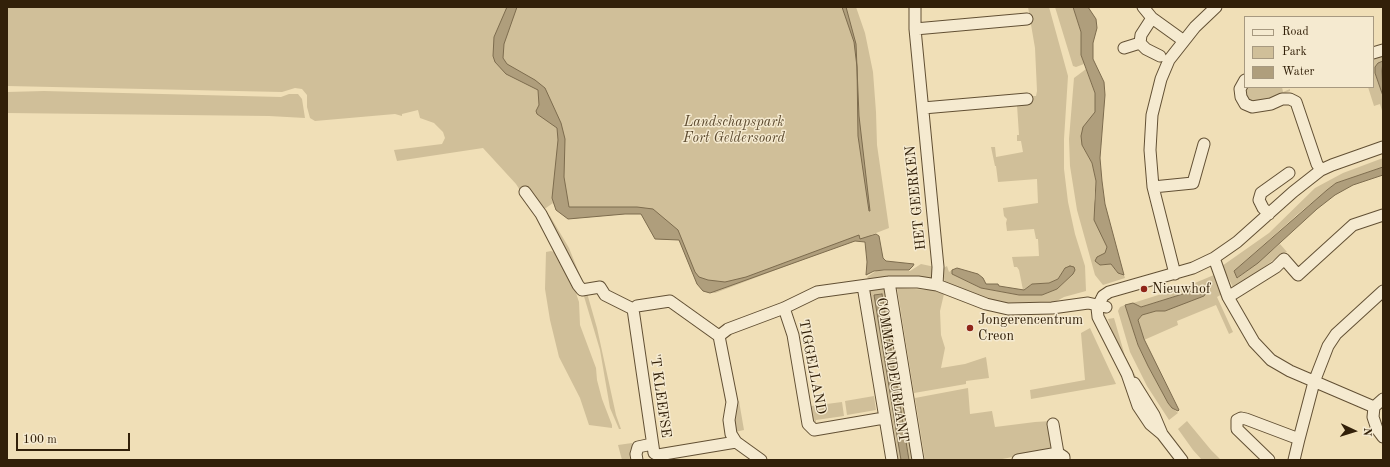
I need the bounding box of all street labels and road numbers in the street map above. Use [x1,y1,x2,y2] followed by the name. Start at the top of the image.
[902,145,930,251] street label: HET GEERKEN
[872,296,912,444] street label: COMMANDEURLANT
[795,318,829,416] street label: TIGGELLAND
[646,353,674,439] street label: 'T KLEEFSE

